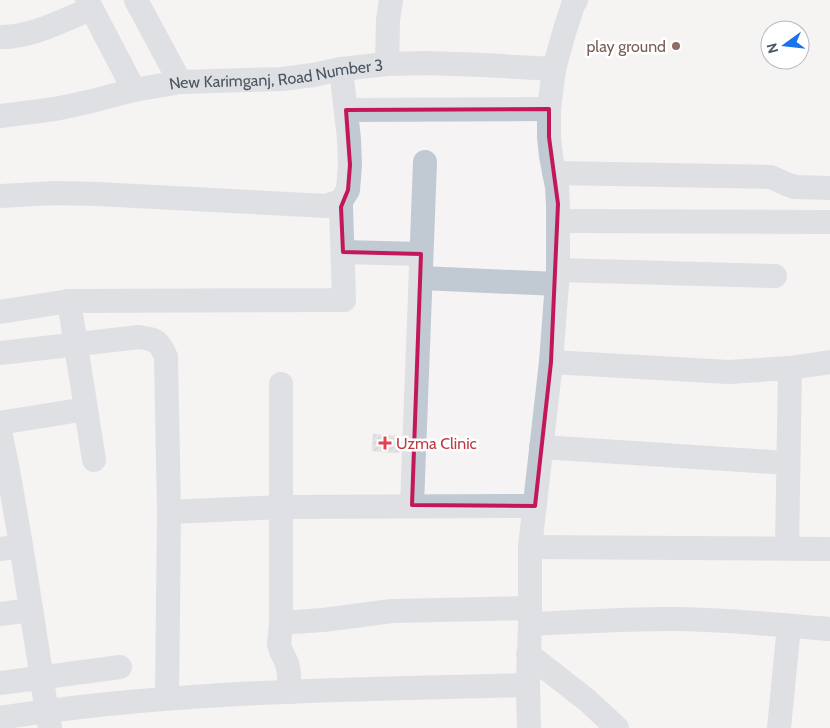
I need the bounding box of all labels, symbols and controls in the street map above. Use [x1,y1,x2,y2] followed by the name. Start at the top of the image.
[760,20,810,70] north arrow
[586,37,666,56] place label: play ground
[670,40,682,52] marker: play ground
[762,41,782,55] text: N
[168,55,384,93] street label: New Karimganj, Road Number 3
[396,434,477,453] place label: Uzma Clinic
[378,436,392,450] marker: Uzma Clinic

